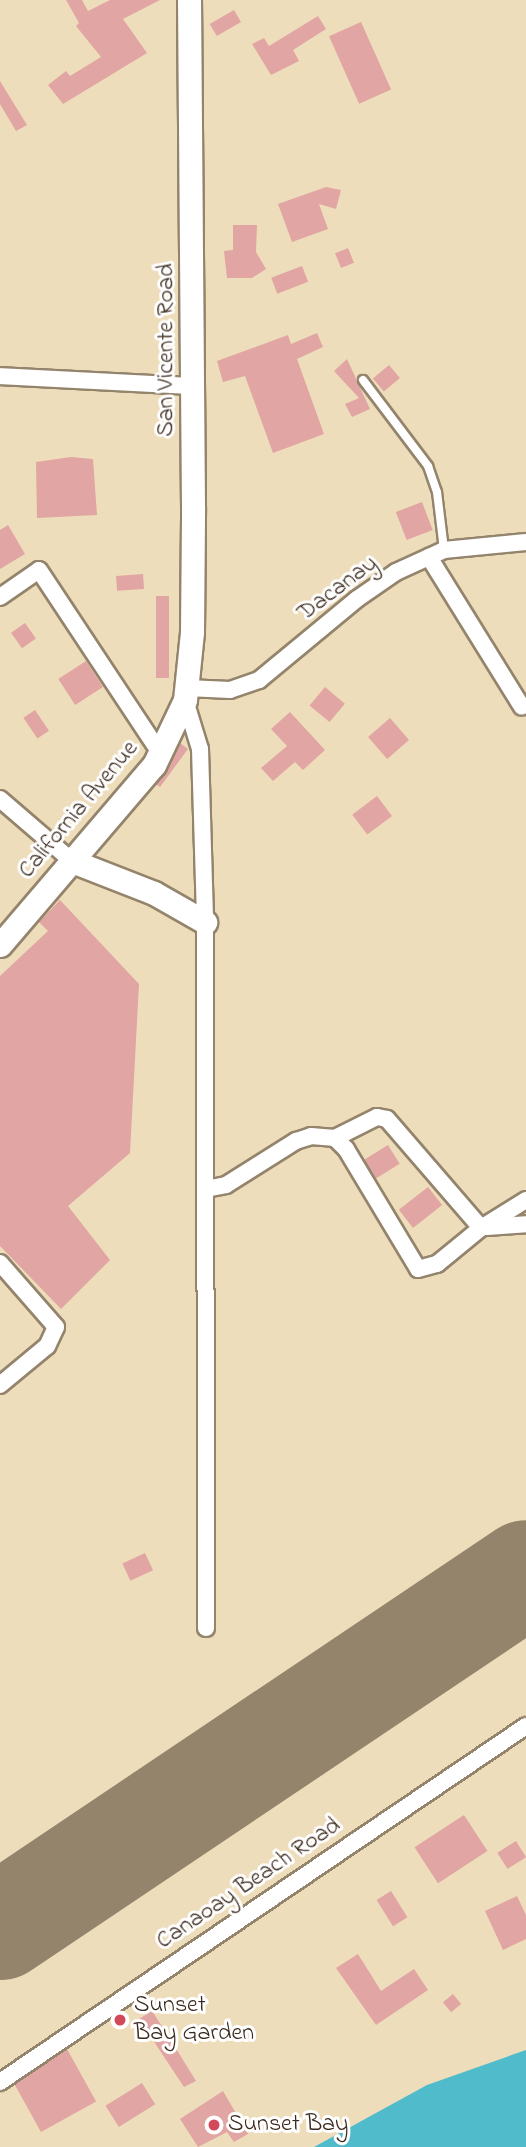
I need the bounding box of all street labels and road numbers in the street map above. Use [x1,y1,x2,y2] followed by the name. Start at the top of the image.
[153,263,181,437] street label: San Vicente Road
[292,550,384,628] street label: Dacanay
[13,735,145,885] street label: California Avenue
[151,1812,347,1956] street label: Canaoay Beach Road

